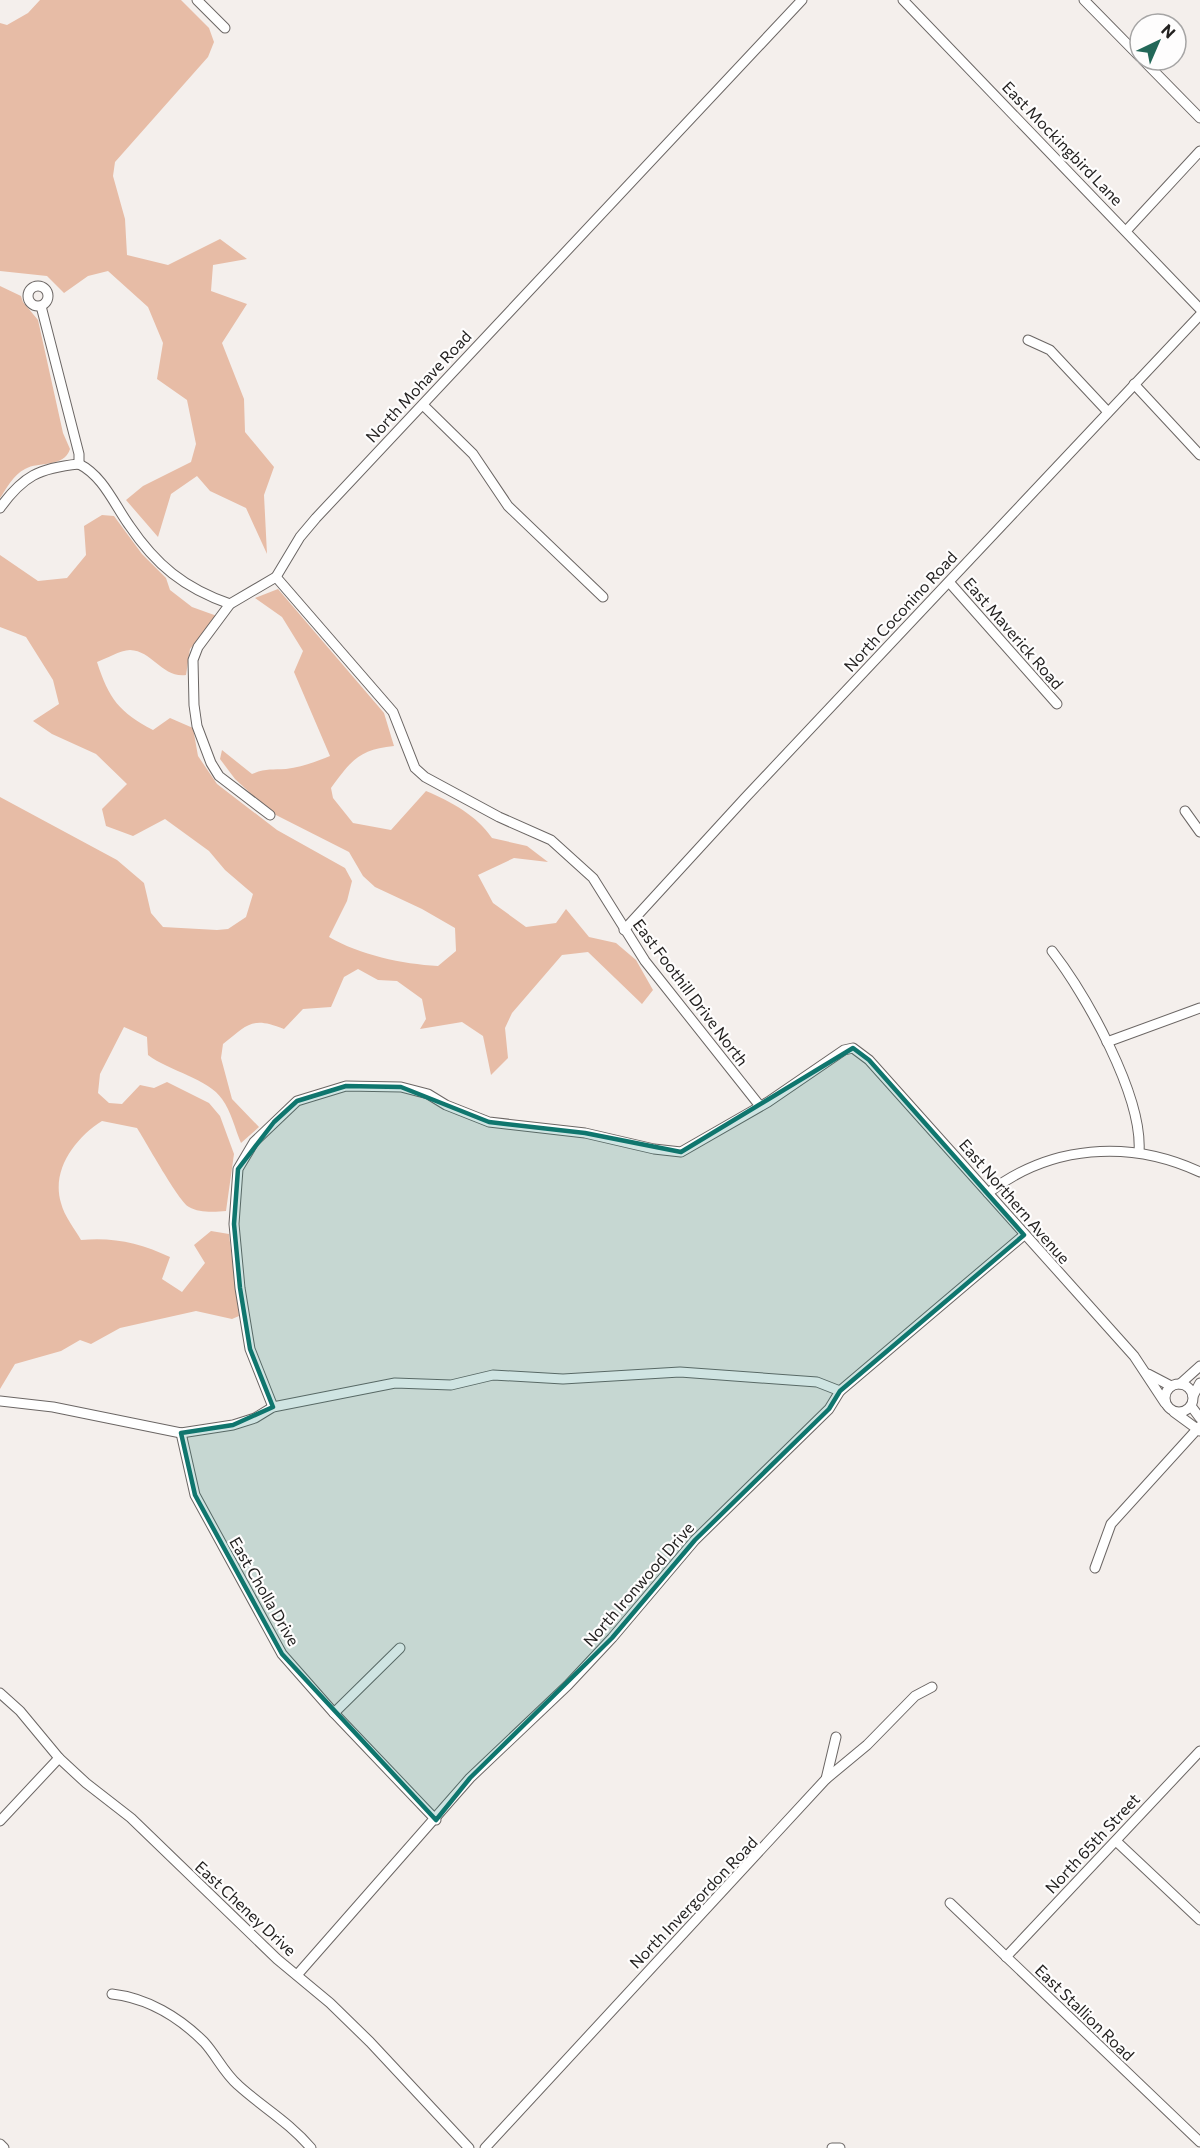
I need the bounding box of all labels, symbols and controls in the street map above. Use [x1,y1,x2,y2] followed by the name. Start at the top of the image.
[1128,12,1188,72] north arrow
[1158,20,1180,42] text: N
[999,77,1127,209] street label: East Mockingbird Lane
[361,326,475,446] street label: North Mohave Road
[839,547,961,675] street label: North Coconino Road
[960,573,1068,693] street label: East Maverick Road
[630,915,752,1069] street label: East Foothill Drive North
[956,1135,1074,1267] street label: East Northern Avenue
[579,1518,697,1650] street label: North Ironwood Drive
[226,1533,304,1649] street label: East Cholla Drive
[1041,1789,1143,1897] street label: North 65th Street
[625,1832,761,1972] street label: North Invergordon Road
[192,1856,300,1960] street label: East Cheney Drive
[1032,1960,1138,2064] street label: East Stallion Road

